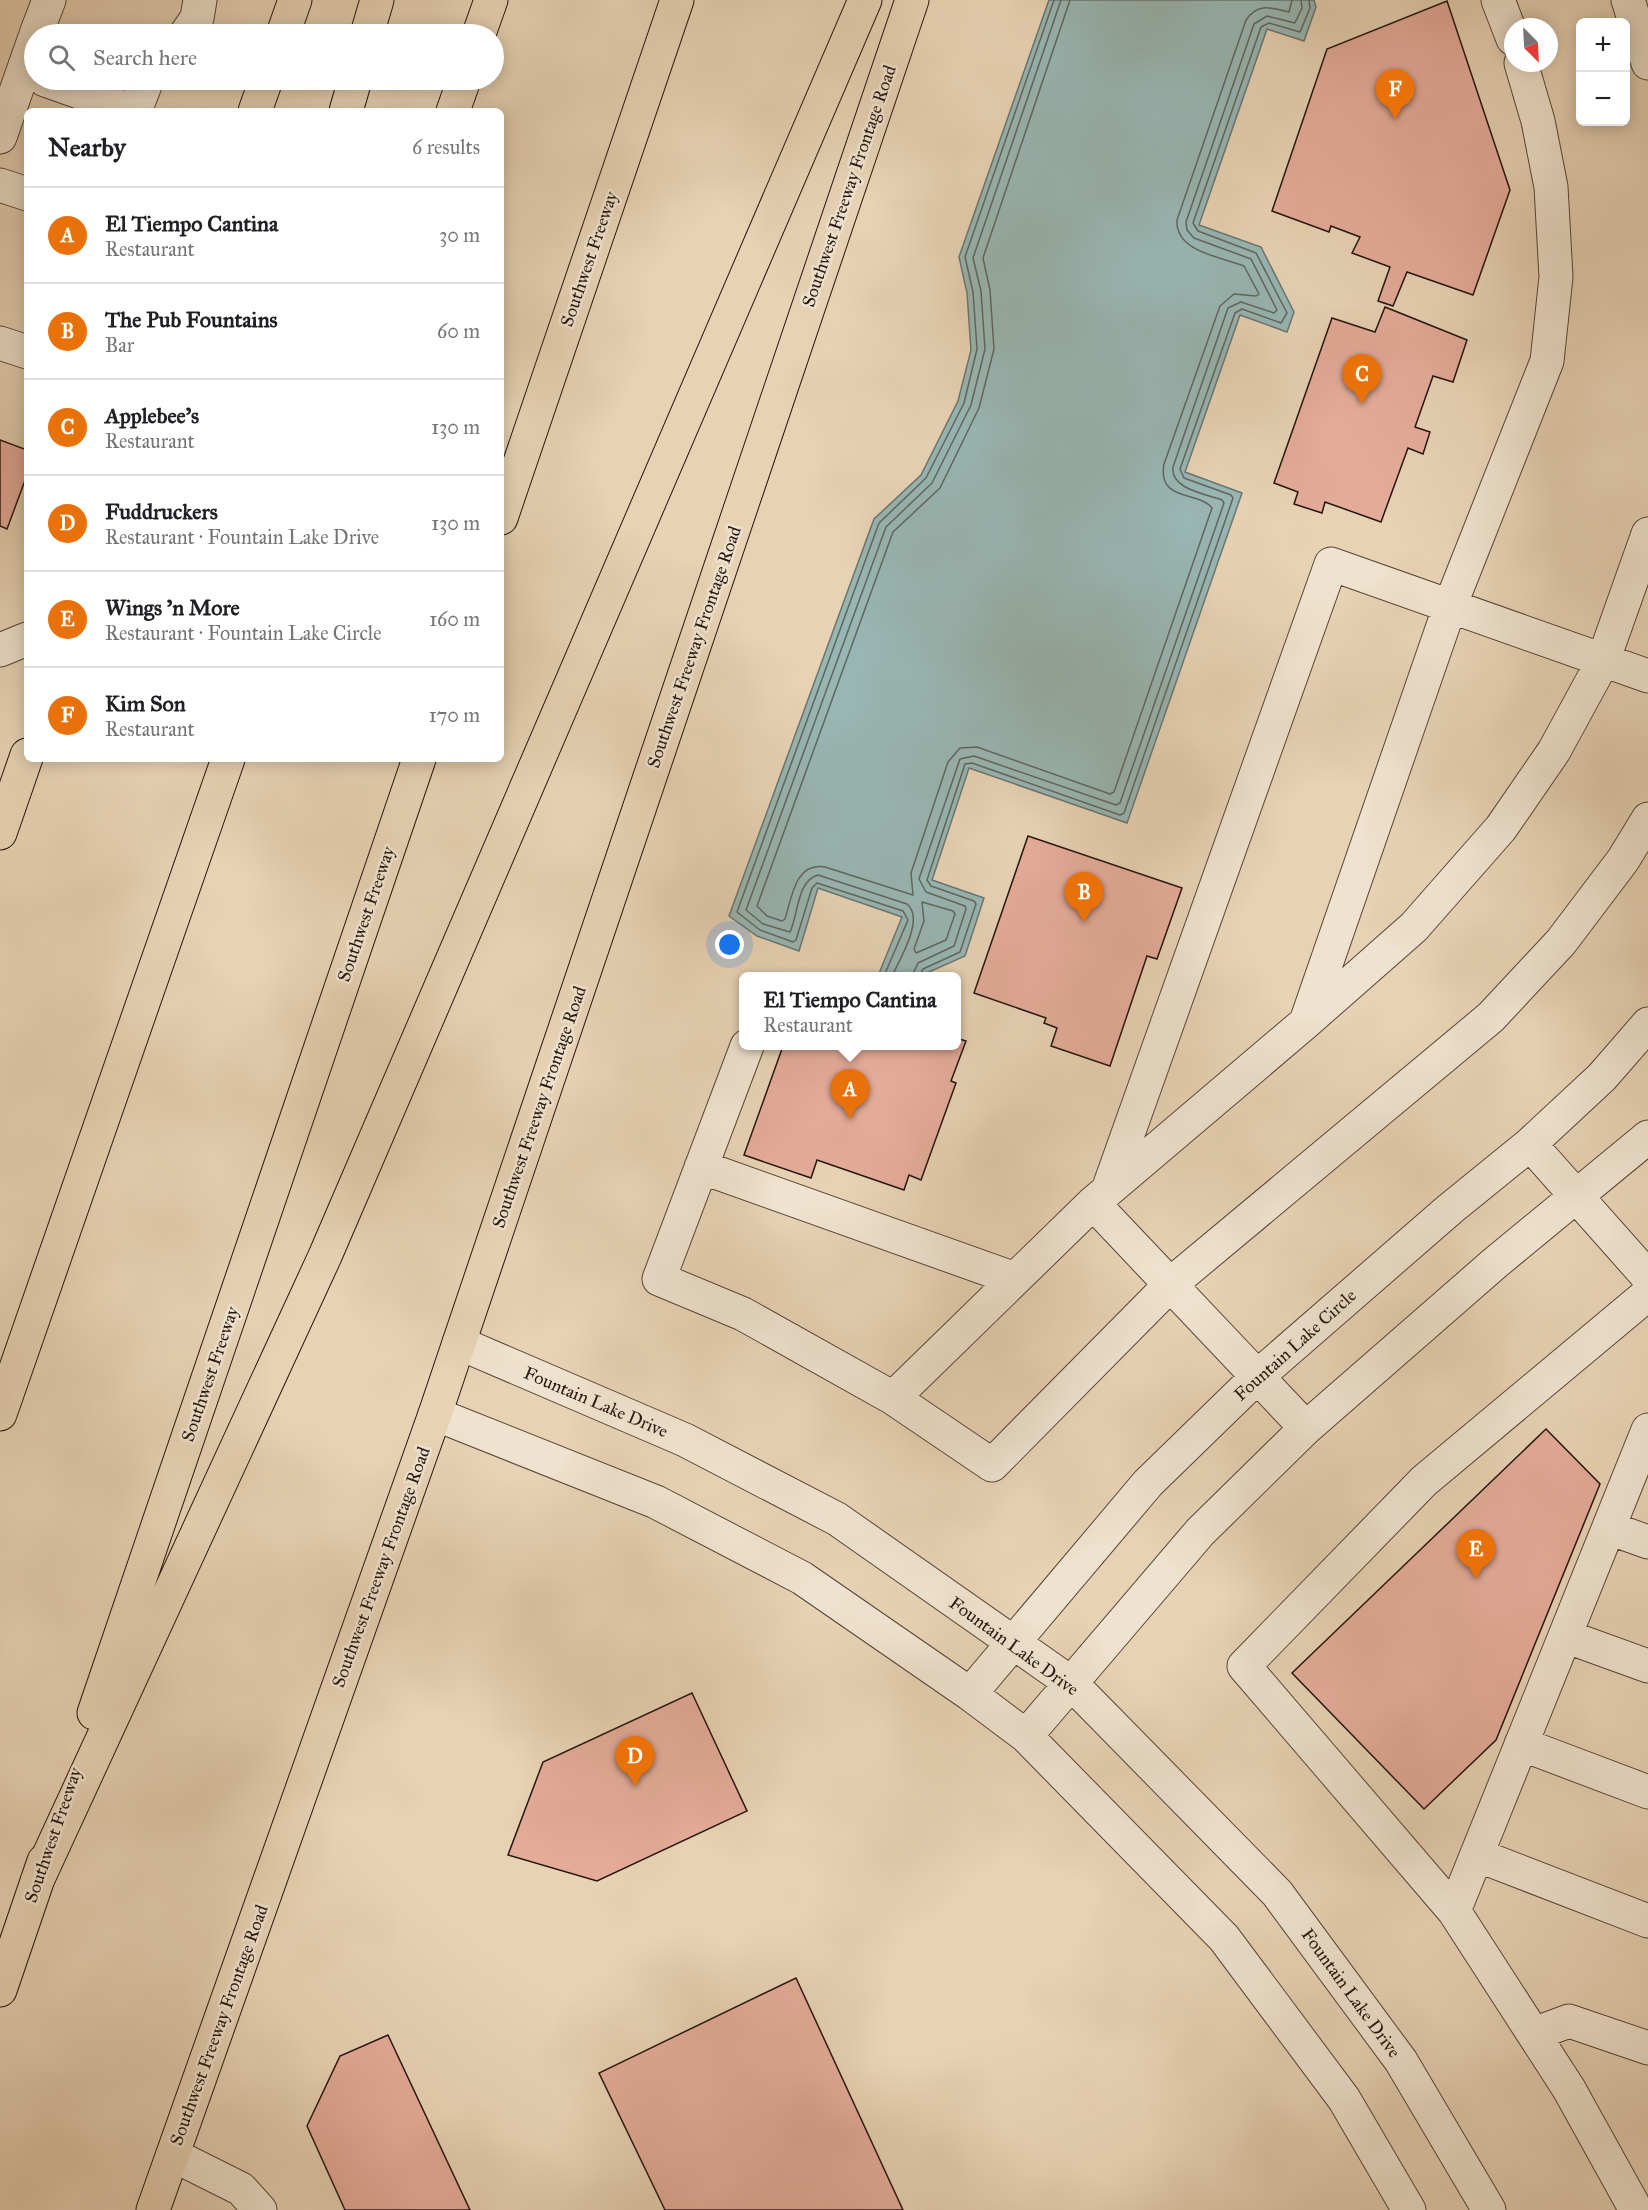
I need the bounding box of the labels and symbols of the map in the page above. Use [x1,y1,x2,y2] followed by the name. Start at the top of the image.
[1504,18,1558,72] north arrow
[797,62,902,310] street label: Southwest Freeway Frontage Road
[1376,70,1414,119] pin: F
[556,188,623,330] street label: Southwest Freeway
[1342,354,1382,404] pin: C
[642,523,747,771] street label: Southwest Freeway Frontage Road
[333,843,400,985] street label: Southwest Freeway
[1064,872,1104,922] pin: B
[715,930,744,959] your location
[487,983,592,1231] street label: Southwest Freeway Frontage Road
[830,1070,870,1119] pin: A
[1229,1284,1361,1406] street label: Fountain Lake Circle
[177,1303,244,1445] street label: Southwest Freeway
[521,1362,671,1442] street label: Fountain Lake Drive
[327,1444,436,1691] street label: Southwest Freeway Frontage Road
[1456,1530,1496,1579] pin: E
[945,1592,1083,1700] street label: Fountain Lake Drive
[616,1736,654,1786] pin: D
[20,1764,87,1906] street label: Southwest Freeway
[165,1902,274,2149] street label: Southwest Freeway Frontage Road
[1297,1924,1405,2062] street label: Fountain Lake Drive

